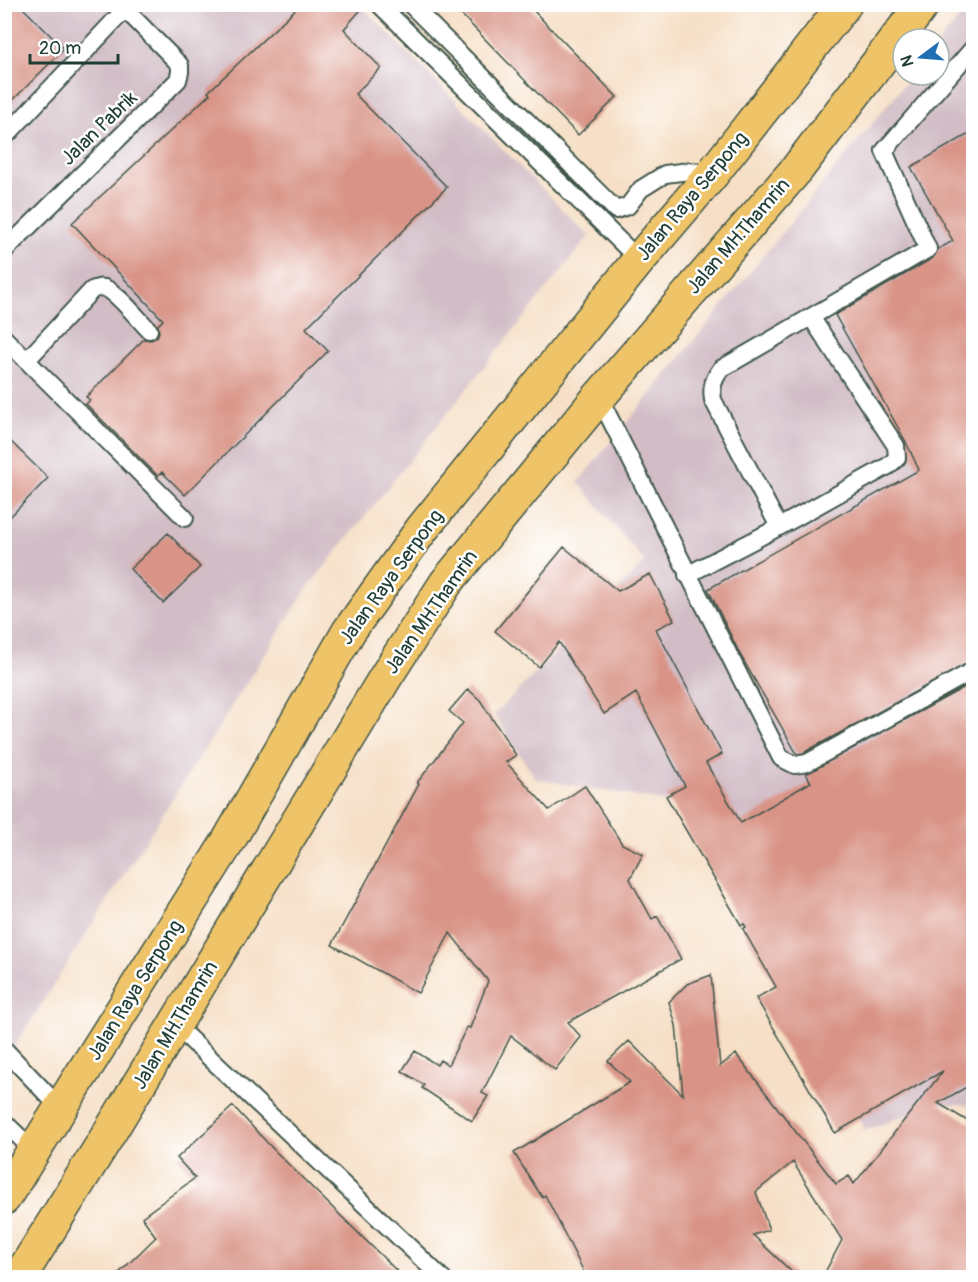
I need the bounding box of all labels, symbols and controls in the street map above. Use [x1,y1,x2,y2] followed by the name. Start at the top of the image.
[30,27,118,65] scale bar
[891,27,951,87] north arrow
[39,37,81,60] text: 20 m
[896,53,919,69] text: N
[56,85,143,170] street label: Jalan Pabrik
[631,126,753,266] street label: Jalan Raya Serpong
[681,173,795,299] street label: Jalan MH.Thamrin
[334,504,448,650] street label: Jalan Raya Serpong
[379,545,483,679] street label: Jalan MH.Thamrin
[82,915,188,1065] street label: Jalan Raya Serpong
[127,956,223,1094] street label: Jalan MH.Thamrin

